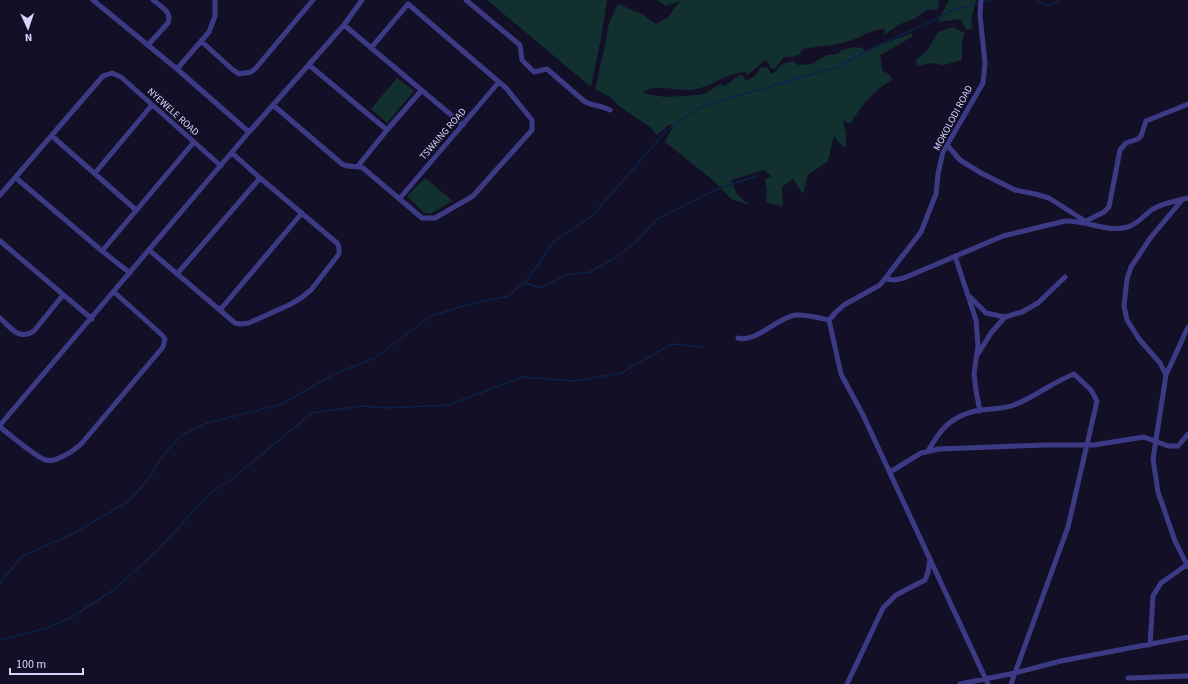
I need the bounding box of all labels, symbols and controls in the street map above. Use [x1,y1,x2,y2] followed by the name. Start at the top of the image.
[8,8,48,48] north arrow
[24,30,33,45] text: N
[930,83,976,153] street label: MOKOLODI ROAD
[144,85,202,139] street label: NYEWELE ROAD
[416,105,470,163] street label: TSWAING ROAD
[10,650,83,676] scale bar
[16,656,46,673] text: 100 m

